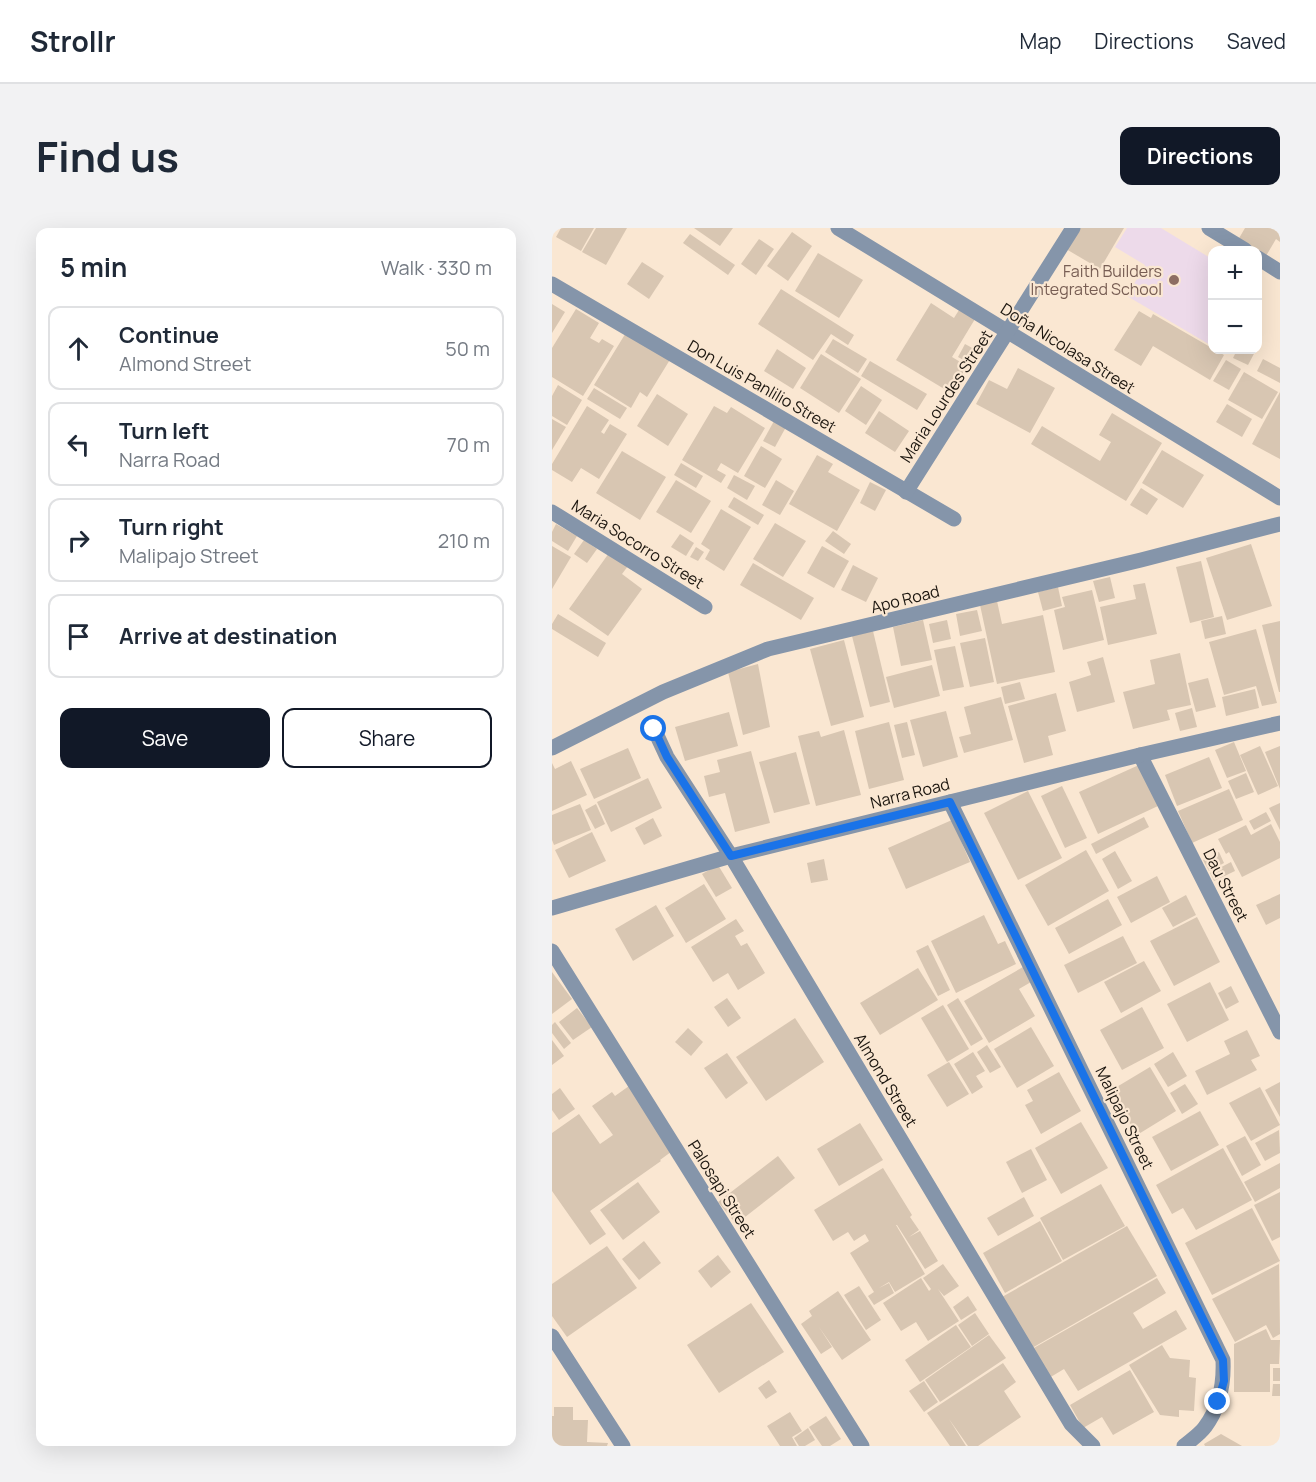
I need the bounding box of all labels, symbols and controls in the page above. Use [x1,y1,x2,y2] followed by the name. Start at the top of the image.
[30,22,116,60] text: Strollr
[1020,27,1061,55] text: Map
[1094,27,1194,55] text: Directions
[1227,27,1286,55] text: Saved
[36,127,179,185] text: Find us
[1120,127,1280,185] button: Directions
[1208,246,1262,354] map controls
[1208,246,1262,300] button: +
[60,249,127,285] text: 5 min
[381,254,492,281] text: Walk · 330 m
[1031,260,1162,300] place label: Faith Builders Integrated School
[1167,273,1181,287] marker: Faith Builders Integrated School
[997,298,1139,398] street label: Doña Nicolasa Street
[1208,300,1262,354] button: −
[119,320,219,350] text: Continue
[895,325,997,467] street label: Maria Lourdes Street
[62,332,95,365] icon: ahead
[684,334,840,438] street label: Don Luis Panlilio Street
[445,335,490,362] text: 50 m
[119,350,251,377] text: Almond Street
[119,416,209,446] text: Turn left
[62,428,95,461] icon: left
[447,431,490,458] text: 70 m
[119,446,220,473] text: Narra Road
[568,494,708,594] street label: Maria Socorro Street
[119,512,224,542] text: Turn right
[62,524,95,557] icon: right
[438,527,490,554] text: 210 m
[119,542,259,569] text: Malipajo Street
[868,580,942,618] street label: Apo Road
[62,620,95,653] icon: arrive
[119,621,337,651] text: Arrive at destination
[60,708,270,768] button: Save
[282,708,492,768] button: Share
[640,715,666,741] route start
[868,773,952,813] street label: Narra Road
[1198,845,1254,925] street label: Dau Street
[849,1029,923,1131] street label: Almond Street
[1091,1063,1159,1173] street label: Malipajo Street
[683,1136,761,1242] street label: Palosapi Street
[1204,1388,1230,1414] route end

